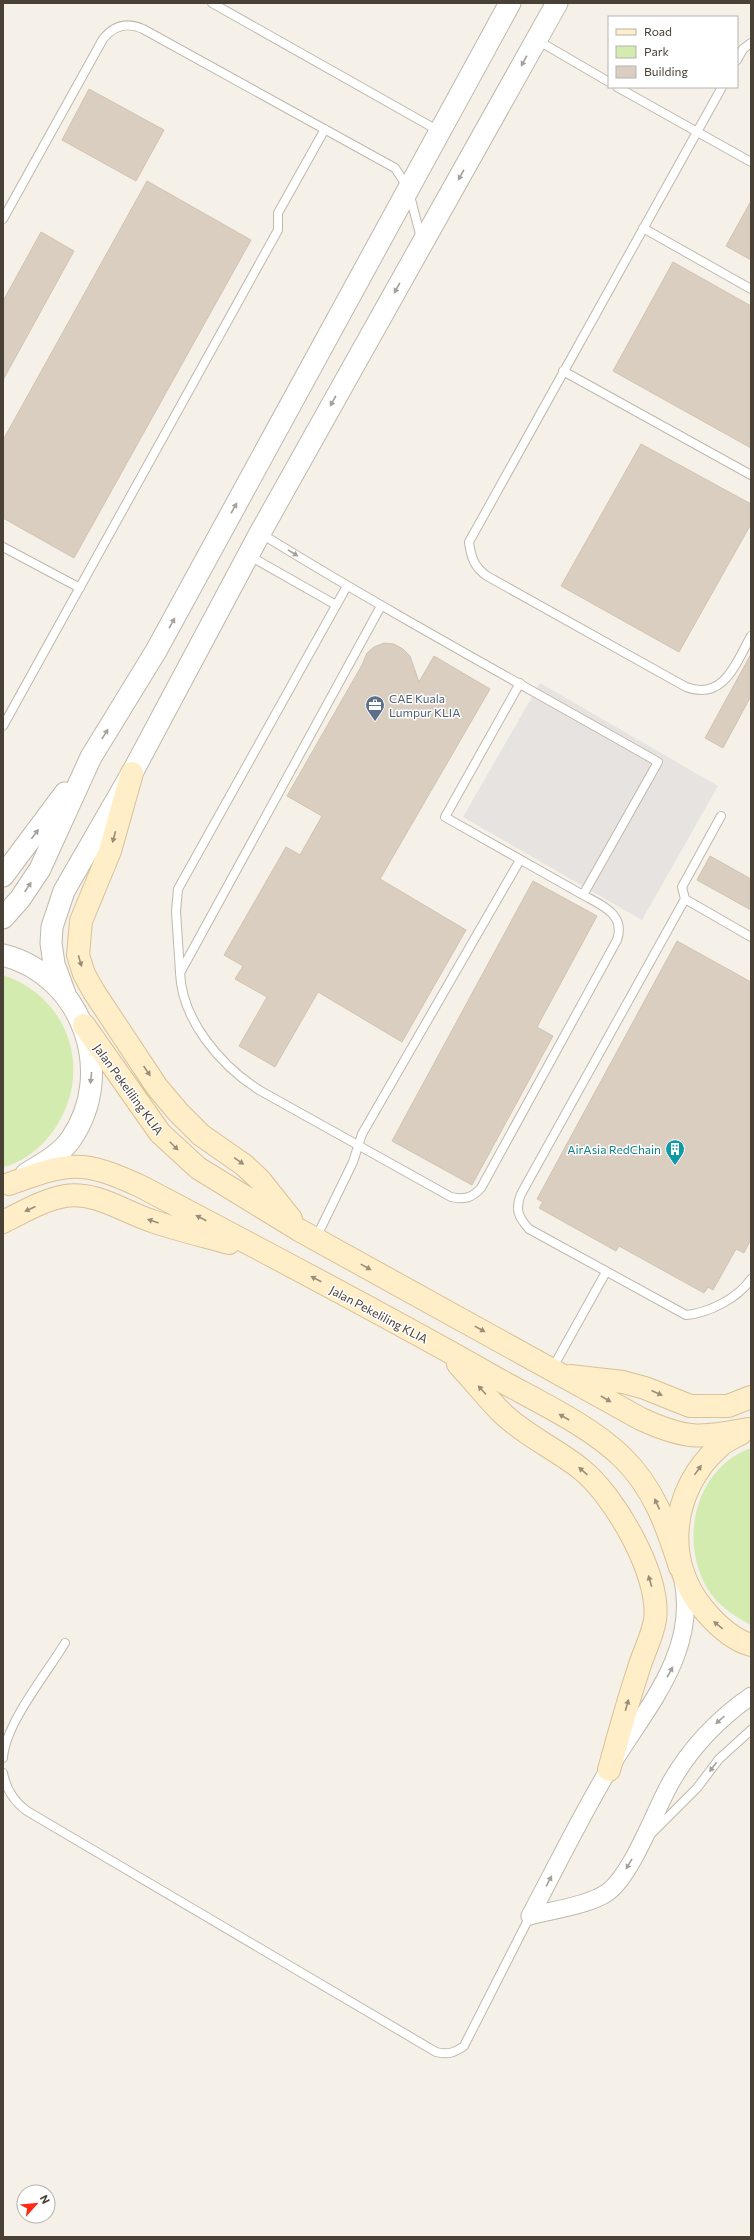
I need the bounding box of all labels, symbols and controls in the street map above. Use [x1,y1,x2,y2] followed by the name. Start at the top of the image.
[608,16,738,88] legend
[644,24,672,38] text: Road
[644,44,670,58] text: Park
[521,55,528,67] one-way arrow
[644,64,688,78] text: Building
[457,169,464,181] one-way arrow
[394,282,400,294] one-way arrow
[330,396,337,407] one-way arrow
[230,503,237,514] one-way arrow
[287,550,299,557] one-way arrow
[168,617,175,629] one-way arrow
[389,691,461,719] place label: CAE Kuala Lumpur KLIA
[364,694,386,722] office icon: CAE Kuala Lumpur KLIA
[102,728,109,740] one-way arrow
[30,828,39,839] one-way arrow
[111,832,117,844] one-way arrow
[24,882,31,893] one-way arrow
[77,955,83,967] one-way arrow
[90,1041,167,1138] street label: Jalan Pekeliling KLIA
[143,1066,151,1076] one-way arrow
[88,1072,94,1084] one-way arrow
[664,1138,686,1166] building icon: AirAsia RedChain
[169,1141,179,1151] one-way arrow
[567,1142,661,1156] place label: AirAsia RedChain
[234,1157,244,1165] one-way arrow
[24,1206,35,1212] one-way arrow
[195,1215,207,1221] one-way arrow
[146,1218,158,1224] one-way arrow
[361,1263,372,1270] one-way arrow
[310,1276,322,1283] one-way arrow
[327,1282,430,1347] street label: Jalan Pekeliling KLIA
[475,1326,486,1333] one-way arrow
[477,1385,487,1395] one-way arrow
[652,1390,663,1396] one-way arrow
[600,1396,612,1403] one-way arrow
[558,1414,570,1421] one-way arrow
[694,1465,702,1475] one-way arrow
[578,1467,588,1476] one-way arrow
[654,1499,660,1510] one-way arrow
[646,1574,652,1587] one-way arrow
[713,1620,723,1629] one-way arrow
[666,1666,673,1678] one-way arrow
[624,1699,630,1711] one-way arrow
[715,1715,725,1725] one-way arrow
[709,1761,718,1772] one-way arrow
[625,1858,632,1870] one-way arrow
[545,1876,552,1887] one-way arrow
[16,2184,56,2224] north arrow
[38,2193,53,2206] text: N

